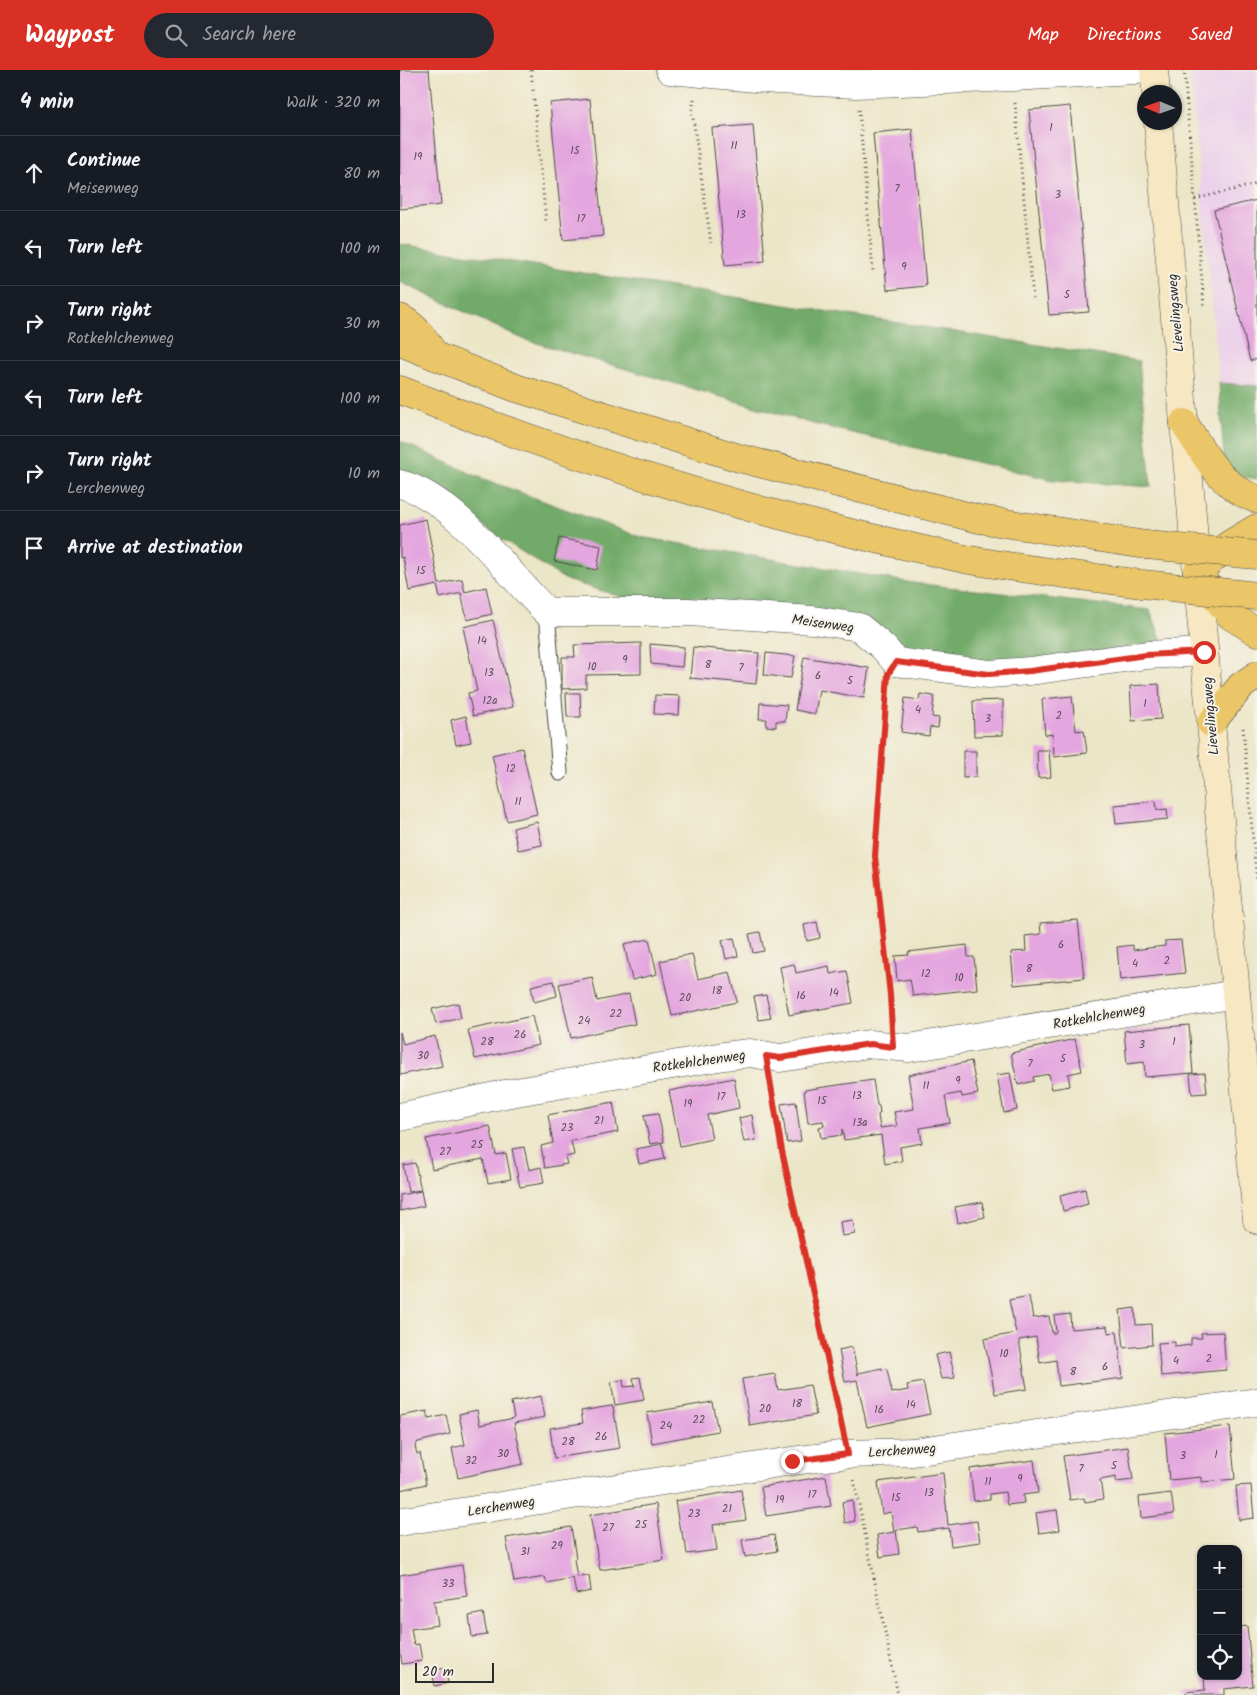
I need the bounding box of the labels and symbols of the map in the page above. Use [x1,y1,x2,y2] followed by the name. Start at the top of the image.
[1137,85,1182,130] north arrow
[1049,119,1053,137] house number: 1
[731,137,737,155] house number: 11
[570,142,581,160] house number: 15
[414,148,423,166] house number: 19
[894,180,900,198] house number: 7
[1055,186,1061,204] house number: 3
[736,206,746,224] house number: 13
[577,210,586,228] house number: 17
[901,258,907,276] house number: 9
[1162,273,1190,353] street label: Lievelingsweg
[1064,286,1071,304] house number: 5
[416,562,427,580] house number: 15
[790,609,855,639] street label: Meisenweg
[477,632,487,650] house number: 14
[1193,641,1216,664] route start
[622,651,628,669] house number: 9
[705,656,712,674] house number: 8
[588,658,597,676] house number: 10
[738,659,744,677] house number: 7
[484,664,494,682] house number: 13
[815,667,821,685] house number: 6
[847,672,854,690] house number: 5
[1197,676,1225,756] street label: Lievelingsweg
[482,692,498,710] house number: 12a
[1143,695,1147,713] house number: 1
[915,701,921,719] house number: 4
[1056,707,1062,725] house number: 2
[985,710,991,728] house number: 3
[506,760,516,778] house number: 12
[515,793,521,811] house number: 11
[1058,936,1064,954] house number: 6
[1164,952,1170,970] house number: 2
[1132,955,1138,973] house number: 4
[1026,960,1033,978] house number: 8
[921,965,931,983] house number: 12
[955,969,964,987] house number: 10
[712,982,722,1000] house number: 18
[829,984,839,1002] house number: 14
[796,987,806,1005] house number: 16
[679,989,691,1007] house number: 20
[1051,998,1147,1036] street label: Rotkehlchenweg
[610,1005,622,1023] house number: 22
[578,1012,590,1030] house number: 24
[514,1026,526,1044] house number: 26
[480,1033,494,1051] house number: 28
[1172,1033,1176,1051] house number: 1
[1139,1036,1145,1054] house number: 3
[651,1045,747,1079] street label: Rotkehlchenweg
[417,1047,429,1065] house number: 30
[1060,1050,1067,1068] house number: 5
[1027,1055,1033,1073] house number: 7
[955,1072,961,1090] house number: 9
[923,1077,929,1095] house number: 11
[852,1087,862,1105] house number: 13
[717,1088,726,1106] house number: 17
[817,1092,828,1110] house number: 15
[684,1095,693,1113] house number: 19
[594,1112,604,1130] house number: 21
[853,1114,867,1132] house number: 13a
[561,1119,573,1137] house number: 23
[471,1136,484,1154] house number: 25
[439,1143,452,1161] house number: 27
[1000,1345,1009,1363] house number: 10
[1206,1350,1212,1368] house number: 2
[1173,1352,1179,1370] house number: 4
[1102,1358,1108,1376] house number: 6
[1070,1363,1077,1381] house number: 8
[792,1395,802,1413] house number: 18
[906,1396,916,1414] house number: 14
[759,1400,771,1418] house number: 20
[874,1401,884,1419] house number: 16
[693,1411,705,1429] house number: 22
[660,1417,672,1435] house number: 24
[595,1428,607,1446] house number: 26
[561,1433,575,1451] house number: 28
[867,1438,937,1464] street label: Lerchenweg
[497,1445,509,1463] house number: 30
[1214,1446,1218,1464] house number: 1
[1180,1447,1186,1465] house number: 3
[781,1450,804,1473] route end
[465,1452,477,1470] house number: 32
[1111,1457,1118,1475] house number: 5
[1078,1460,1084,1478] house number: 7
[1017,1470,1023,1488] house number: 9
[985,1473,991,1491] house number: 11
[924,1484,934,1502] house number: 13
[808,1486,817,1504] house number: 17
[891,1489,902,1507] house number: 15
[466,1491,537,1523] street label: Lerchenweg
[776,1491,785,1509] house number: 19
[722,1500,732,1518] house number: 21
[688,1505,700,1523] house number: 23
[635,1516,648,1534] house number: 25
[602,1519,615,1537] house number: 27
[551,1537,564,1555] house number: 29
[520,1543,530,1561] house number: 31
[442,1575,454,1593] house number: 33
[415,1660,494,1683] scale bar

